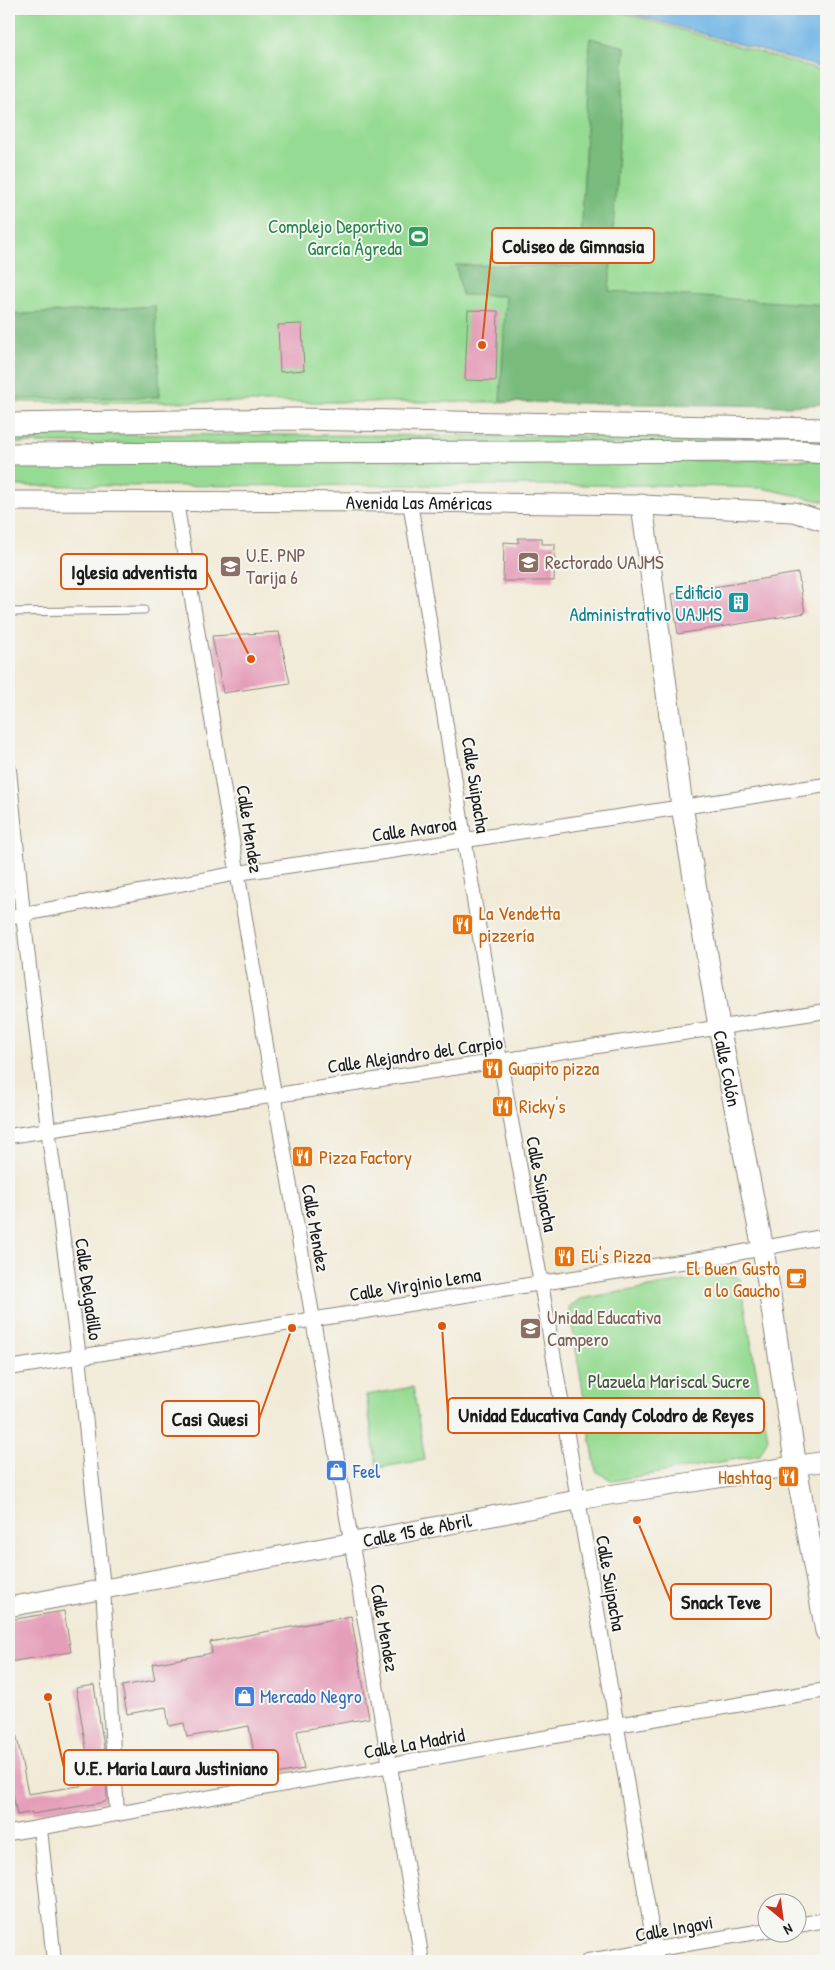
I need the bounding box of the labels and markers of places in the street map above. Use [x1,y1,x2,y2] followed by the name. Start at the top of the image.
[268,213,403,261] place label: Complejo Deportivo García Ágreda
[406,225,430,249] sports icon: Complejo Deportivo García Ágreda
[492,228,654,263] callout: Coliseo de Gimnasia
[246,542,306,590] place label: U.E. PNP Tarija 6
[545,549,664,575] place label: Rectorado UAJMS
[517,550,541,574] school or university icon: Rectorado UAJMS
[61,554,207,589] callout: Iglesia adventista
[218,554,242,578] school or university icon: U.E. PNP Tarija 6
[569,579,722,627] place label: Edificio Administrativo UAJMS
[726,591,750,615] building icon: Edificio Administrativo UAJMS
[479,900,561,948] place label: La Vendetta pizzería
[451,912,475,936] restaurant icon: La Vendetta pizzería
[508,1055,600,1081] place label: Guapito pizza
[480,1056,504,1080] restaurant icon: Guapito pizza
[519,1093,566,1119] place label: Ricky's
[491,1094,515,1118] restaurant icon: Ricky's
[319,1144,412,1170] place label: Pizza Factory
[291,1145,315,1169] restaurant icon: Pizza Factory
[581,1243,651,1269] place label: Eli's Pizza
[553,1244,577,1268] restaurant icon: Eli's Pizza
[686,1255,780,1303] place label: El Buen Gusto a lo Gaucho
[784,1267,808,1291] cafe icon: El Buen Gusto a lo Gaucho
[547,1304,662,1352] place label: Unidad Educativa Campero
[519,1316,543,1340] school or university icon: Unidad Educativa Campero
[448,1398,764,1433] callout: Unidad Educativa Candy Colodro de Reyes
[162,1401,259,1436] callout: Casi Quesi
[352,1458,381,1484] place label: Feel
[325,1459,349,1483] shop icon: Feel
[718,1464,772,1490] place label: Hashtag
[776,1465,800,1489] restaurant icon: Hashtag
[671,1584,771,1619] callout: Snack Teve
[260,1683,362,1709] place label: Mercado Negro
[232,1684,256,1708] shop icon: Mercado Negro
[64,1750,278,1785] callout: U.E. Maria Laura Justiniano

